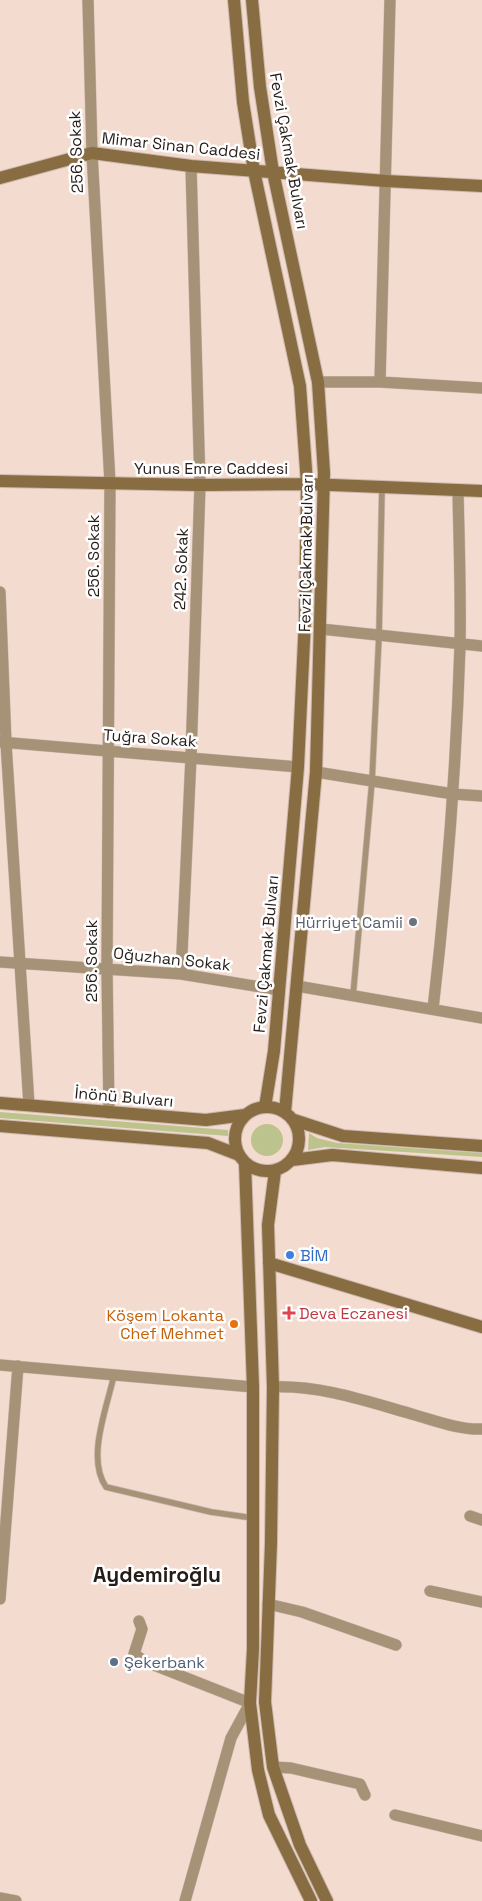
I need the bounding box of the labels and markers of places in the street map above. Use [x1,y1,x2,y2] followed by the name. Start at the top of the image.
[295,912,403,933] place label: Hürriyet Camii
[407,916,419,928] marker: Hürriyet Camii
[300,1245,328,1266] place label: BİM
[284,1249,296,1261] marker: BİM
[299,1303,408,1324] place label: Deva Eczanesi
[107,1305,224,1344] place label: Köşem Lokanta Chef Mehmet
[283,1307,295,1319] marker: Deva Eczanesi
[228,1318,240,1330] marker: Köşem Lokanta Chef Mehmet
[124,1652,205,1673] place label: Şekerbank
[108,1656,120,1668] marker: Şekerbank

